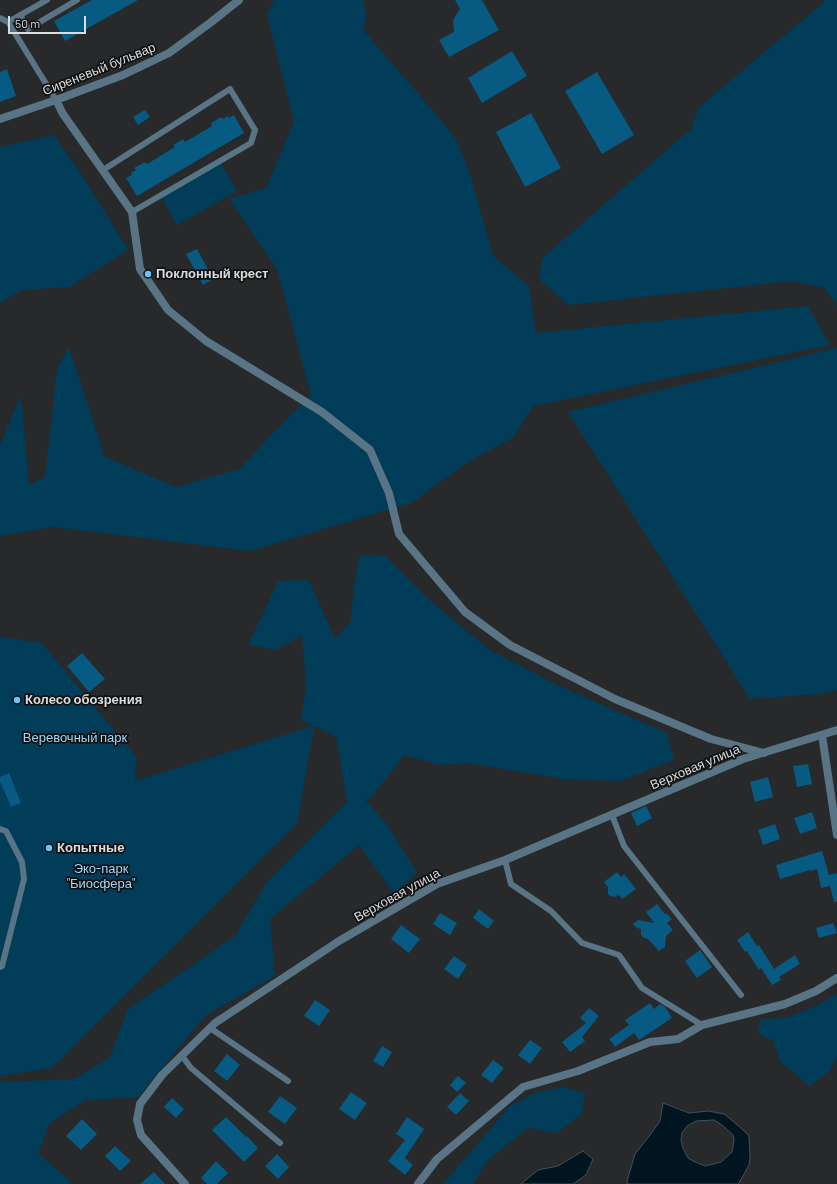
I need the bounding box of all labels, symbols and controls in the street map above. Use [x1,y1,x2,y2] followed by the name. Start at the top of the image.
[10,8,88,34] scale bar
[15,16,40,30] text: 50 m
[40,39,158,99] street label: Сиреневый бульвар
[156,266,268,282] place label: Поклонный крест
[143,269,153,279] marker: Поклонный крест
[25,692,142,708] place label: Колесо обозрения
[12,695,22,705] marker: Колесо обозрения
[23,730,127,746] park label: Веревочный парк
[648,741,742,793] street label: Верховая улица
[57,840,124,856] place label: Копытные
[44,843,54,853] marker: Копытные
[67,861,135,892] park label: Эко-парк "Биосфера"
[351,865,443,925] street label: Верховая улица

